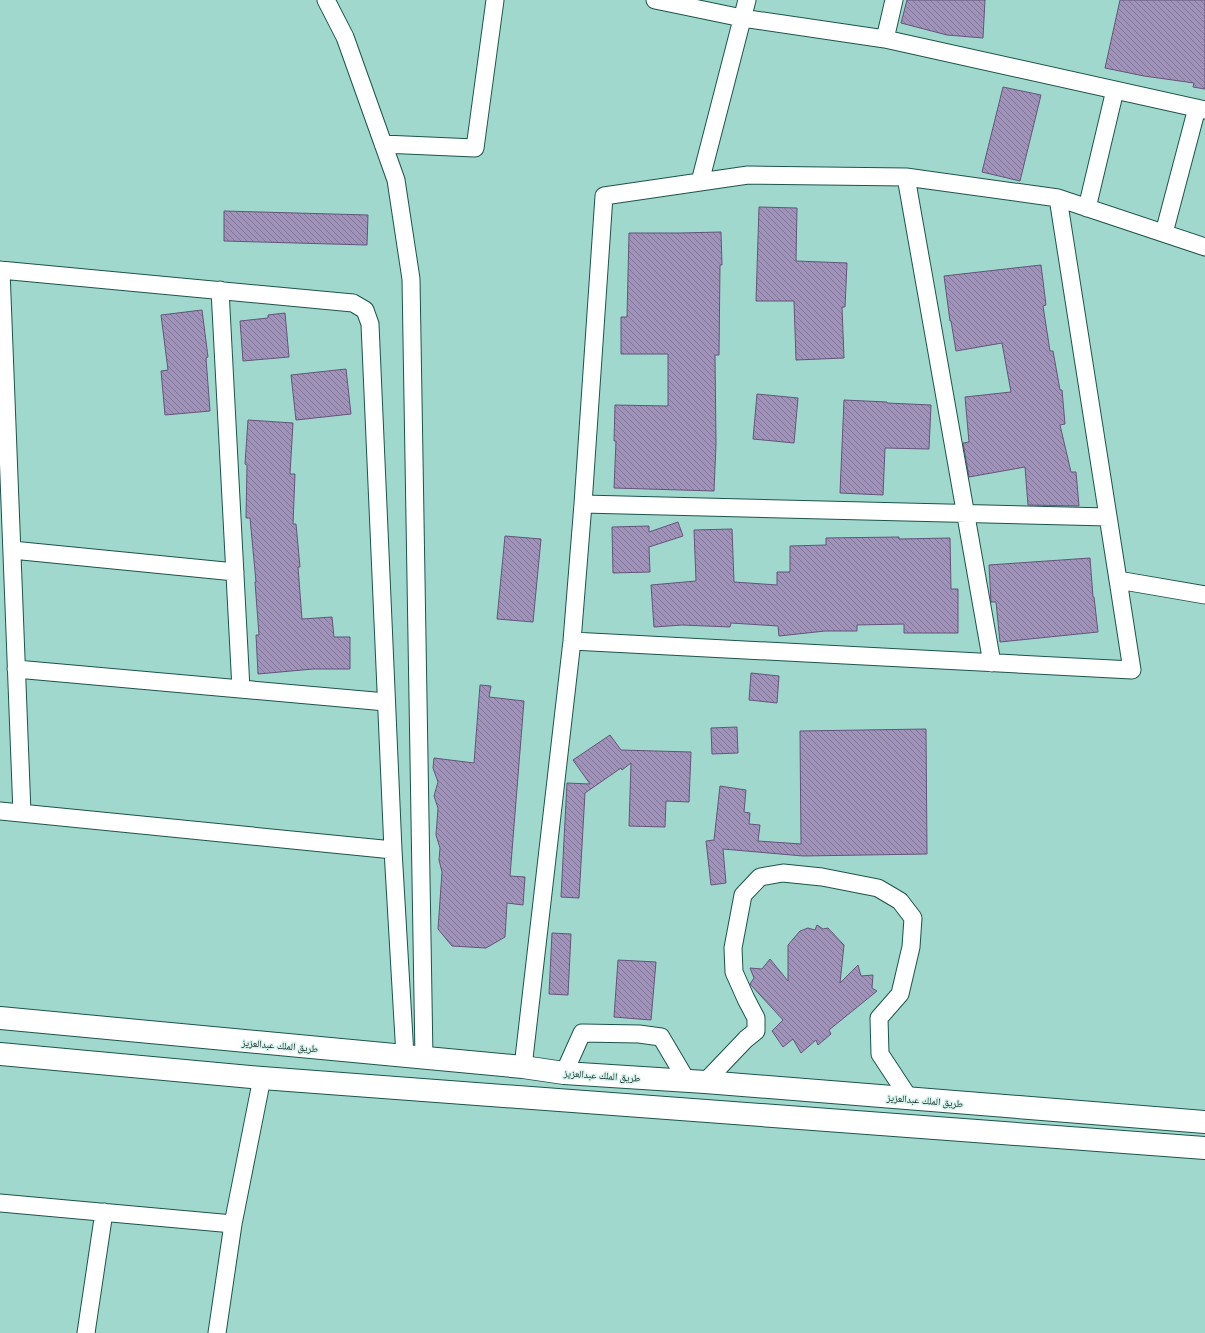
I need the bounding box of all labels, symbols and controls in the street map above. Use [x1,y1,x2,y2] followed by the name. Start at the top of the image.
[240,1036,319,1055] street label: طريق الملك عبدالعزيز
[562,1066,641,1085] street label: طريق الملك عبدالعزيز
[885,1091,964,1110] street label: طريق الملك عبدالعزيز

